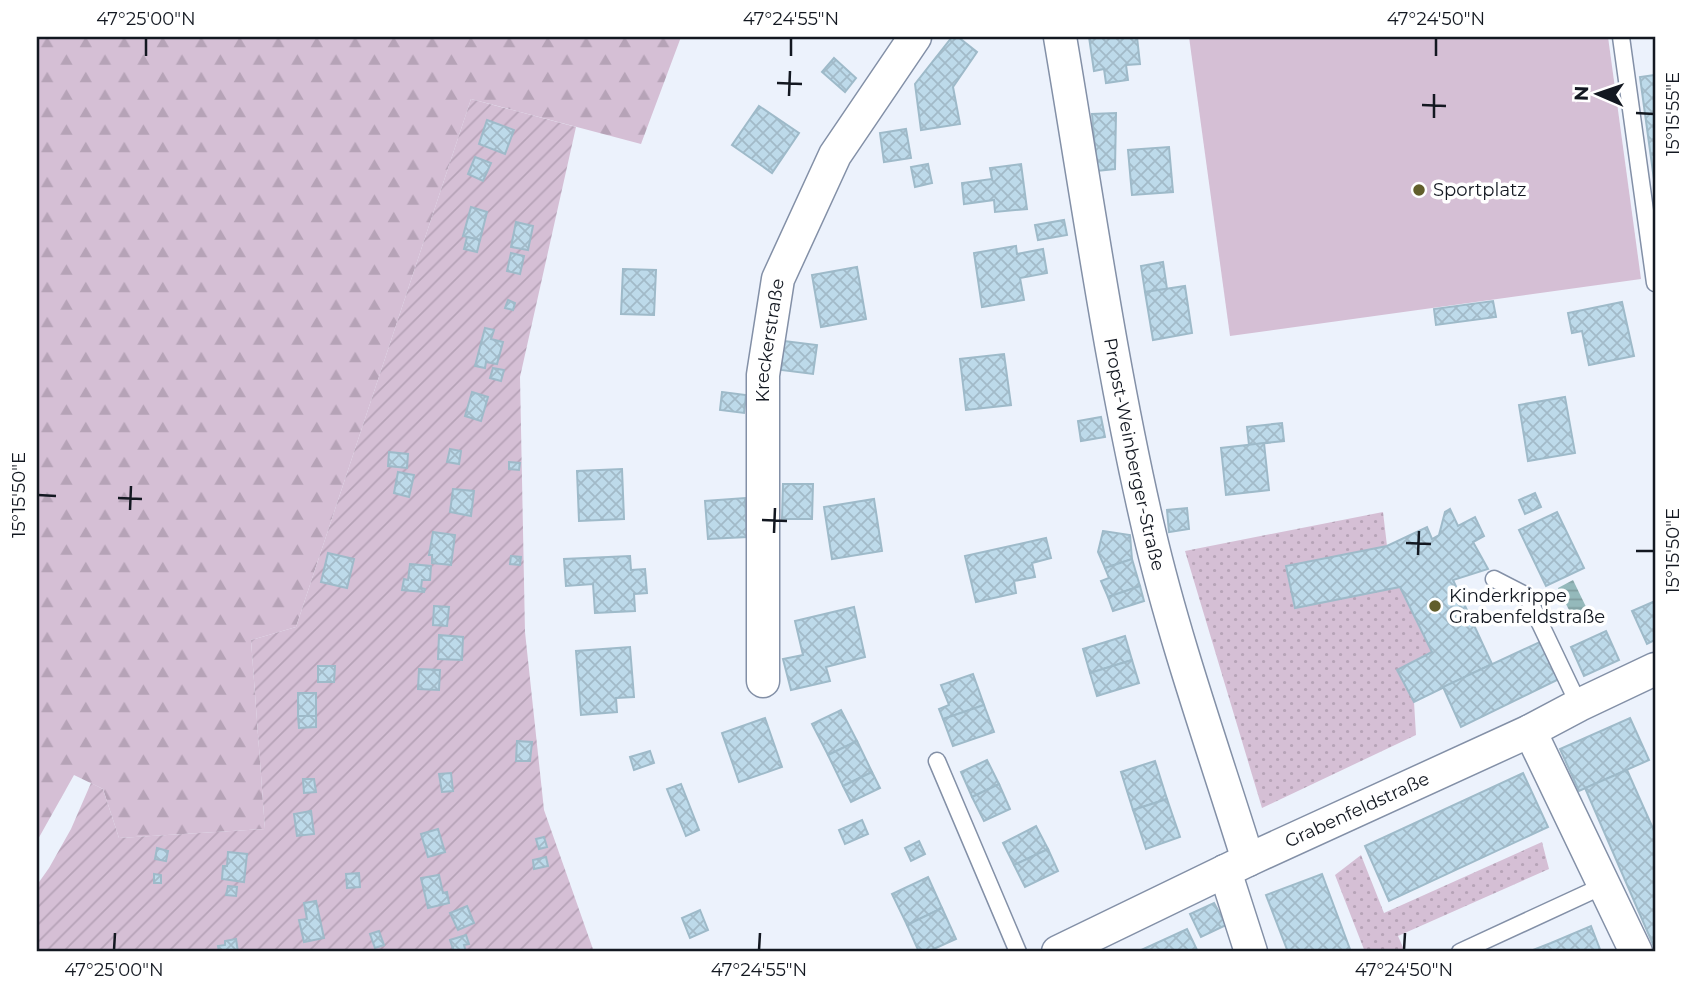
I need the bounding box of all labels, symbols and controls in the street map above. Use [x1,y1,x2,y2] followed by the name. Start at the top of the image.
[96,8,196,30] text: 47°25'00"N
[743,8,839,30] text: 47°24'55"N
[1387,8,1485,30] text: 47°24'50"N
[1562,60,1632,130] north arrow
[1662,72,1684,156] text: 15°15'55"E
[1570,85,1593,102] text: N
[1433,179,1527,201] place label: Sportplatz
[1411,182,1427,198] marker: Sportplatz
[752,277,789,403] street label: Kreckerstraße
[1099,336,1169,573] street label: Propst-Weinberger-Straße
[8,452,30,538] text: 15°15'50"E
[1662,508,1684,594] text: 15°15'50"E
[1449,585,1605,628] place label: Kinderkrippe Grabenfeldstraße
[1427,598,1443,614] marker: Kinderkrippe Grabenfeldstraße
[1281,768,1433,853] street label: Grabenfeldstraße
[64,959,164,981] text: 47°25'00"N
[711,959,807,981] text: 47°24'55"N
[1355,959,1453,981] text: 47°24'50"N

